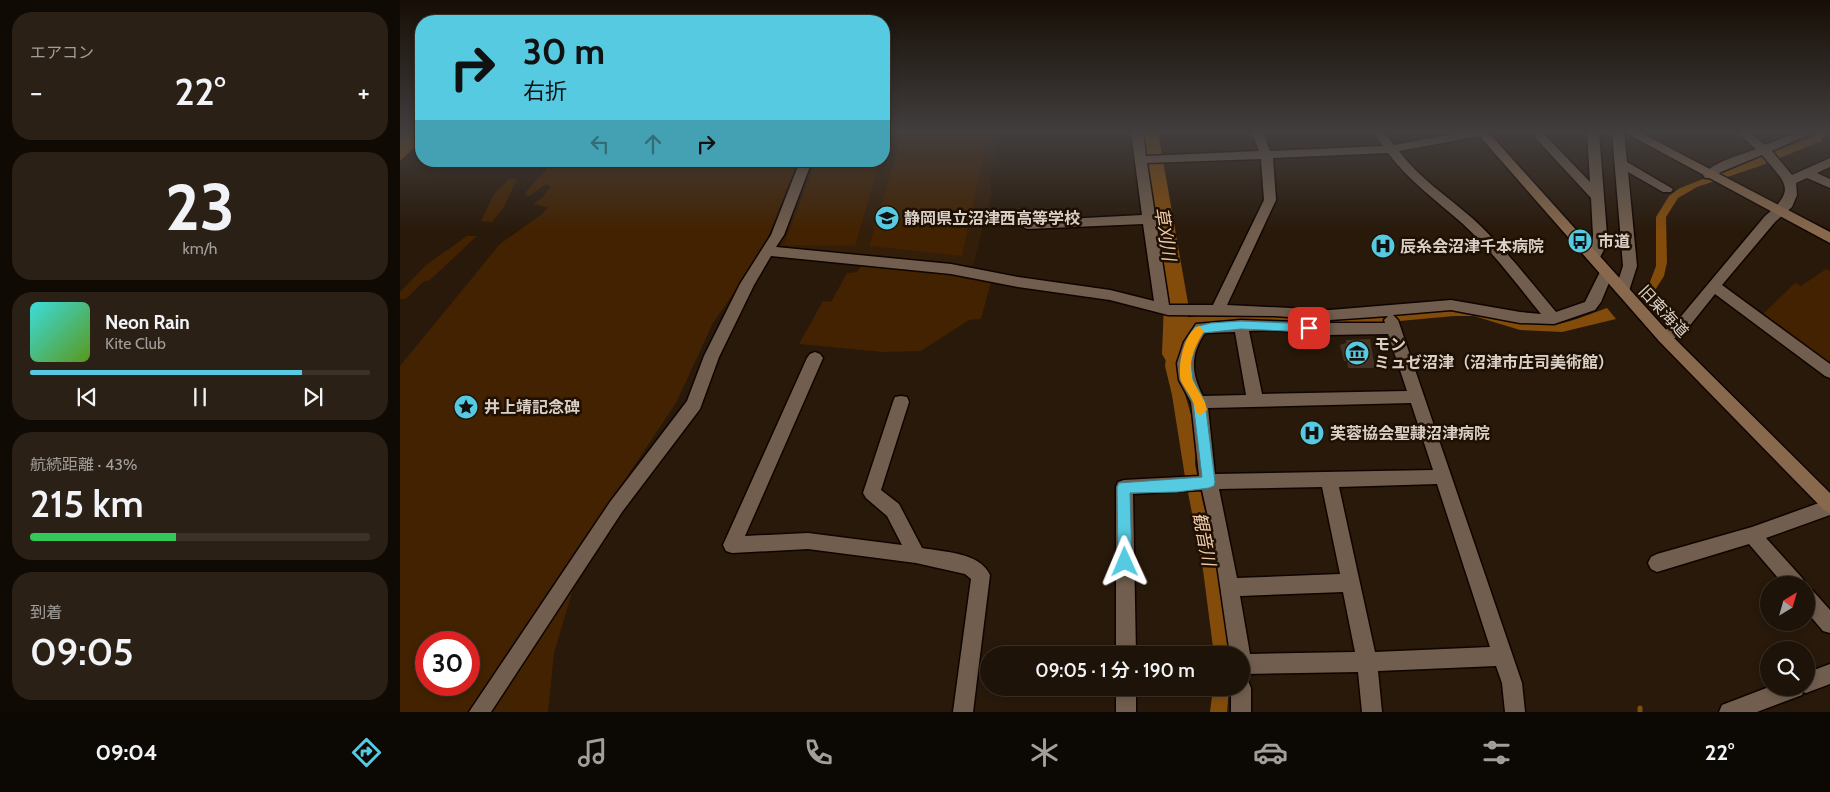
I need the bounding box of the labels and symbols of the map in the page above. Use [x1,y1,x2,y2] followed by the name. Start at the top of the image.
[874,205,900,231] school or university icon: 静岡県立沼津西高等学校
[1150,206,1180,264] water label: 草刈川
[904,209,1080,228] place label: 静岡県立沼津西高等学校
[1567,228,1593,254] bus stop icon: 市道
[1598,232,1630,251] place label: 市道
[1370,233,1396,259] hospital icon: 辰糸会沼津千本病院
[1400,237,1544,256] place label: 辰糸会沼津千本病院
[1635,281,1692,341] street label: 旧東海道
[1288,307,1330,349] pin
[1374,335,1614,372] place label: モン ミュゼ沼津（沼津市庄司美術館）
[1344,340,1370,366] museum icon: モン ミュゼ沼津（沼津市庄司美術館）
[453,394,479,420] place icon: 井上靖記念碑
[484,398,580,417] place label: 井上靖記念碑
[1299,420,1325,446] hospital icon: 芙蓉協会聖隷沼津病院
[1330,424,1490,443] place label: 芙蓉協会聖隷沼津病院
[1188,510,1220,570] water label: 観音川
[1098,535,1150,587] position arrow
[1760,576,1815,631] north arrow
[415,631,480,696] speed limit sign: 30

